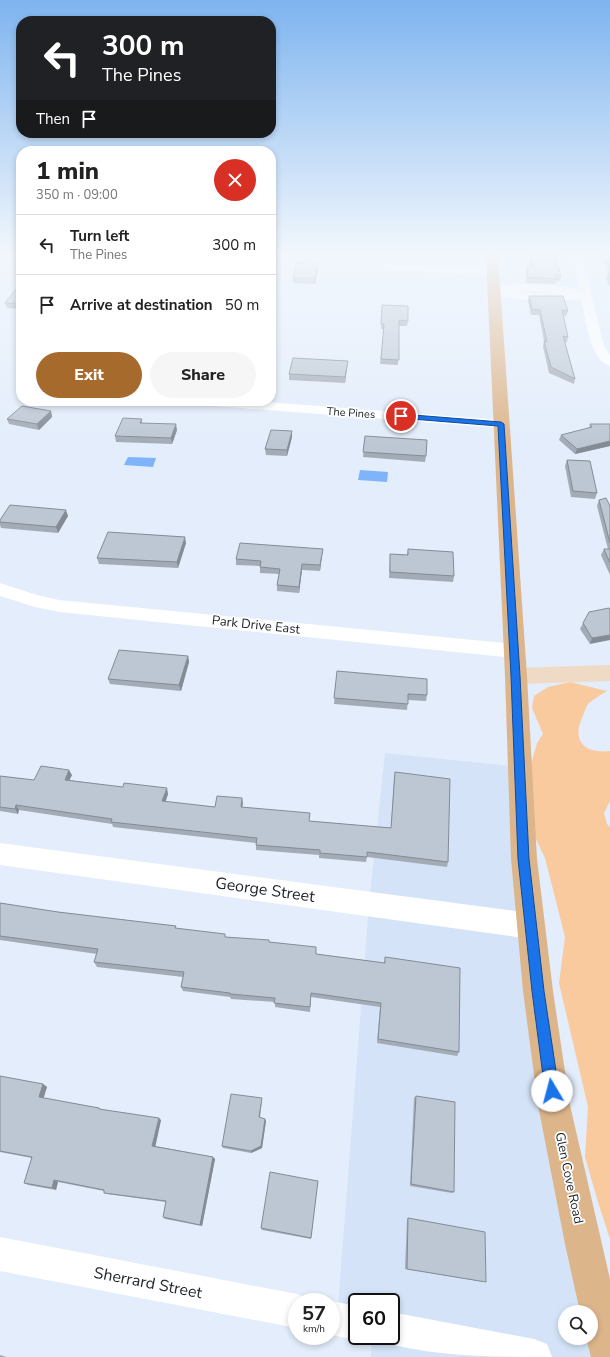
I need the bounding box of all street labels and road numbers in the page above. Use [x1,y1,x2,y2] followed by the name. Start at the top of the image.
[326,404,376,422] street label: The Pines
[211,611,301,639] street label: Park Drive East
[214,872,317,908] street label: George Street
[550,1130,588,1226] street label: Glen Cove Road
[92,1262,204,1304] street label: Sherrard Street

